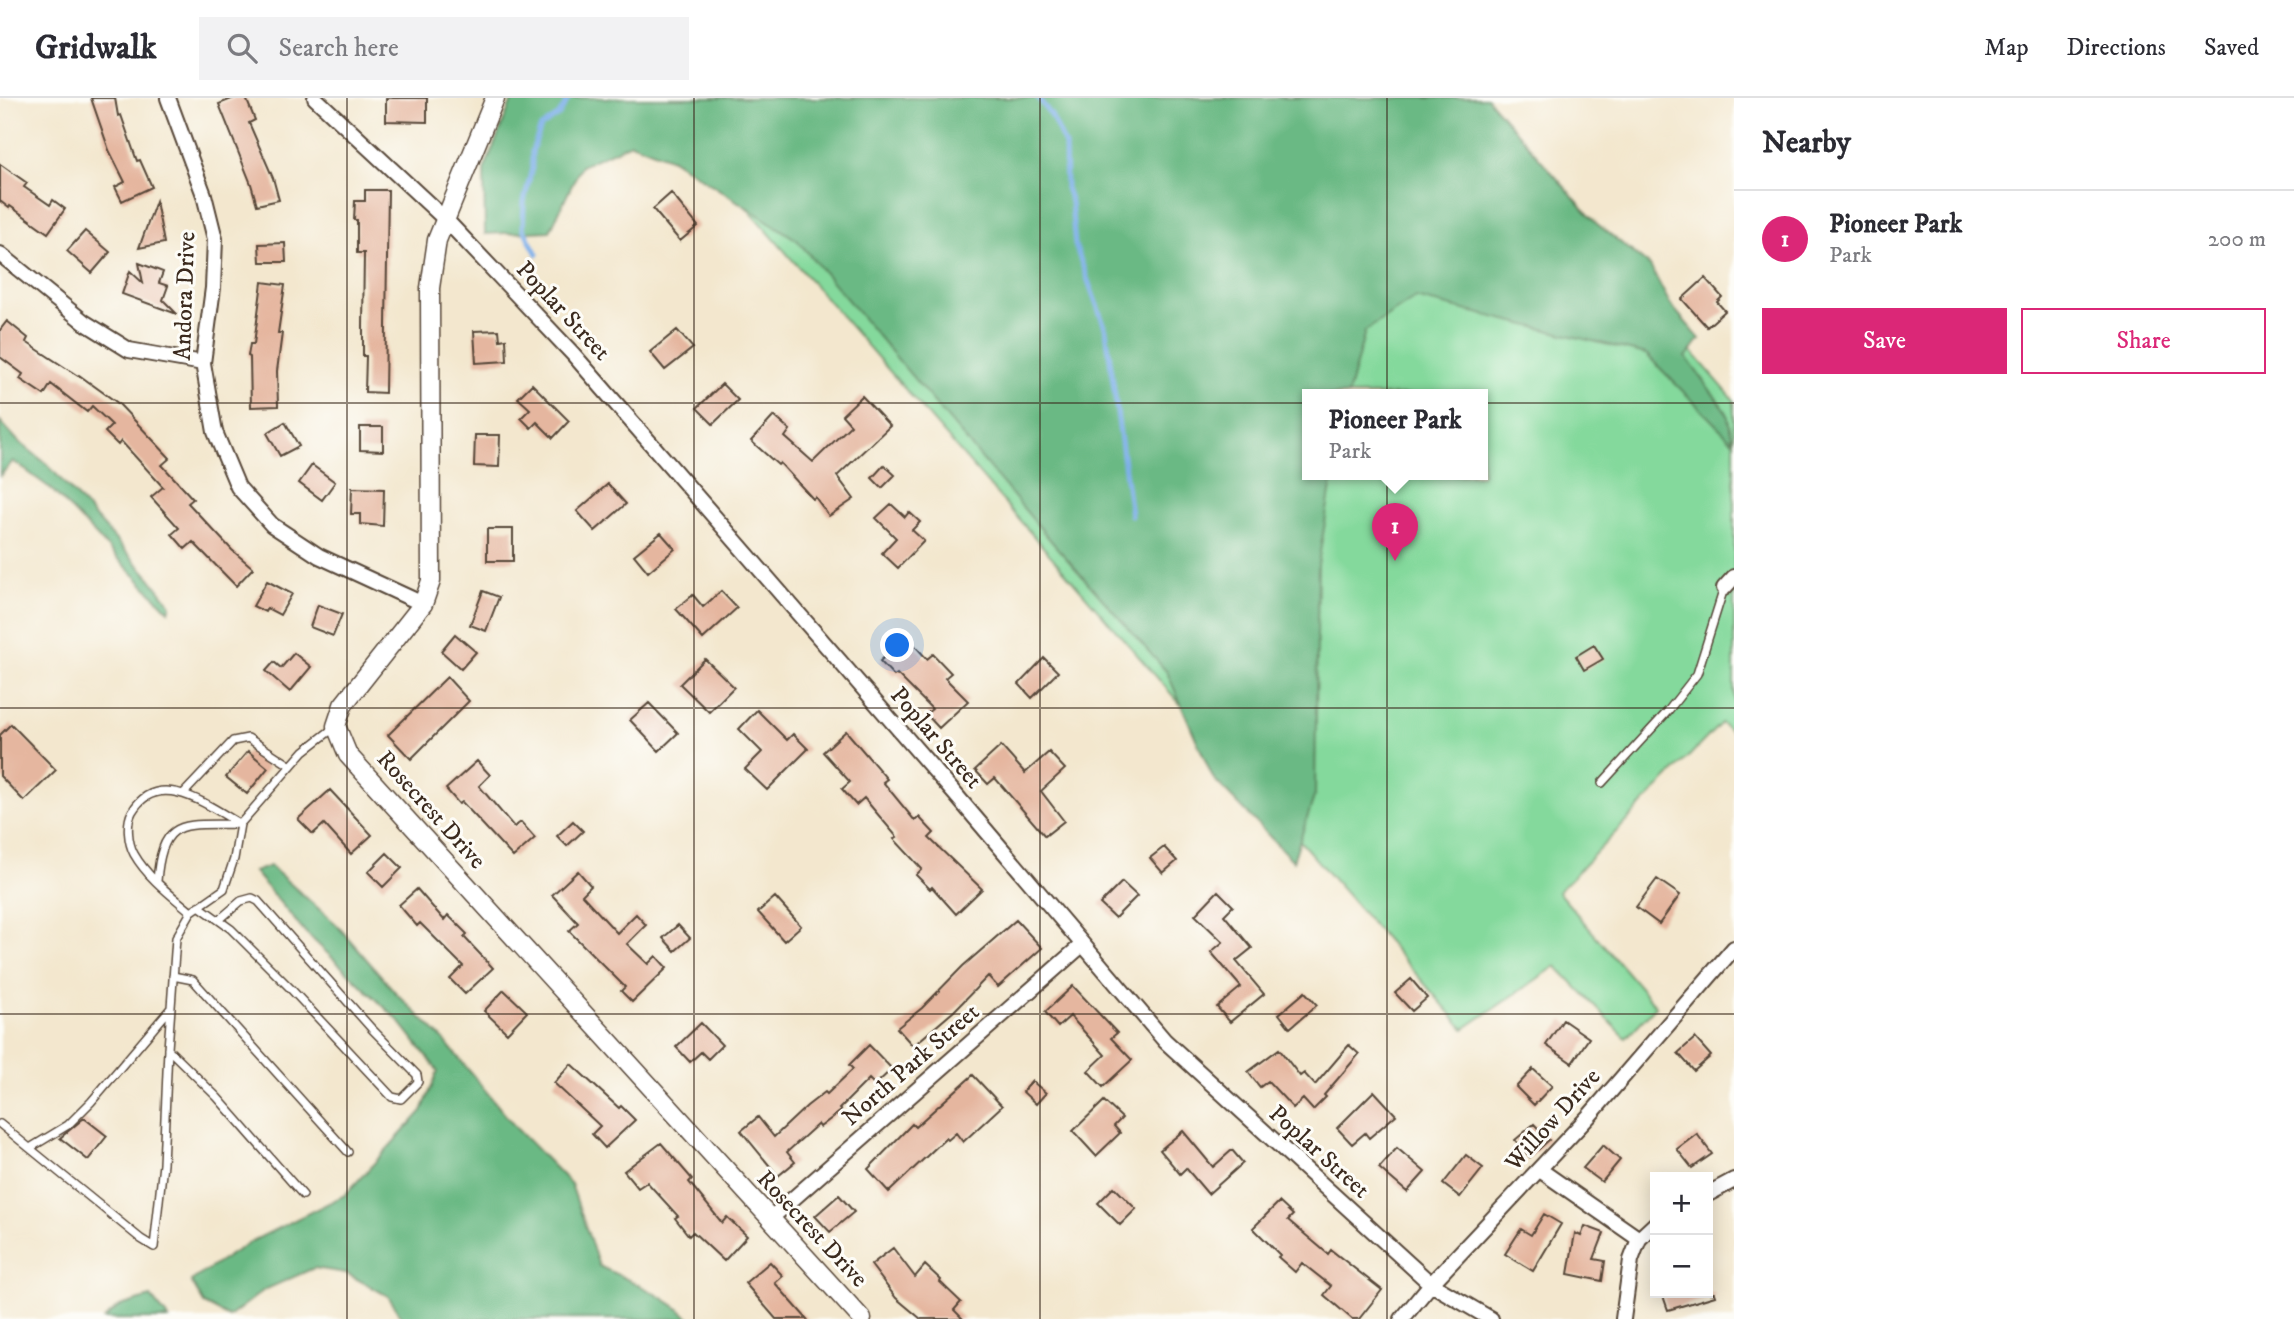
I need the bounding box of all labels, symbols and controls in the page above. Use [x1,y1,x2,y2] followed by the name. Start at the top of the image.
[199,17,689,80] search box
[35,28,157,69] text: Gridwalk
[223,29,261,67] icon: search
[279,32,399,65] text: Search here
[1984,33,2029,63] text: Map
[2067,33,2166,63] text: Directions
[2204,33,2259,63] text: Saved
[1762,125,1851,162] text: Nearby
[1829,208,1962,241] text: Pioneer Park
[1781,225,1789,254] text: 1
[2208,225,2266,254] text: 200 m
[168,231,202,361] street label: Andora Drive
[1829,241,1872,270] text: Park
[509,255,617,367] street label: Poplar Street
[1762,308,2007,374] button: Save
[2021,308,2266,374] button: Share
[1302,389,1488,480] popup
[1328,404,1462,437] text: Pioneer Park
[1328,437,1371,466] text: Park
[1372,503,1418,561] pin: 1
[880,628,914,662] your location
[884,681,989,795] street label: Poplar Street
[370,745,492,875] street label: Rosecrest Drive
[836,997,986,1133] street label: North Park Street
[1498,1062,1607,1178] street label: Willow Drive
[1262,1099,1376,1205] street label: Poplar Street
[750,1164,874,1294] street label: Rosecrest Drive
[1650,1172,1713,1298] map controls
[1650,1172,1713,1235] button: +
[1650,1235,1713,1298] button: −

